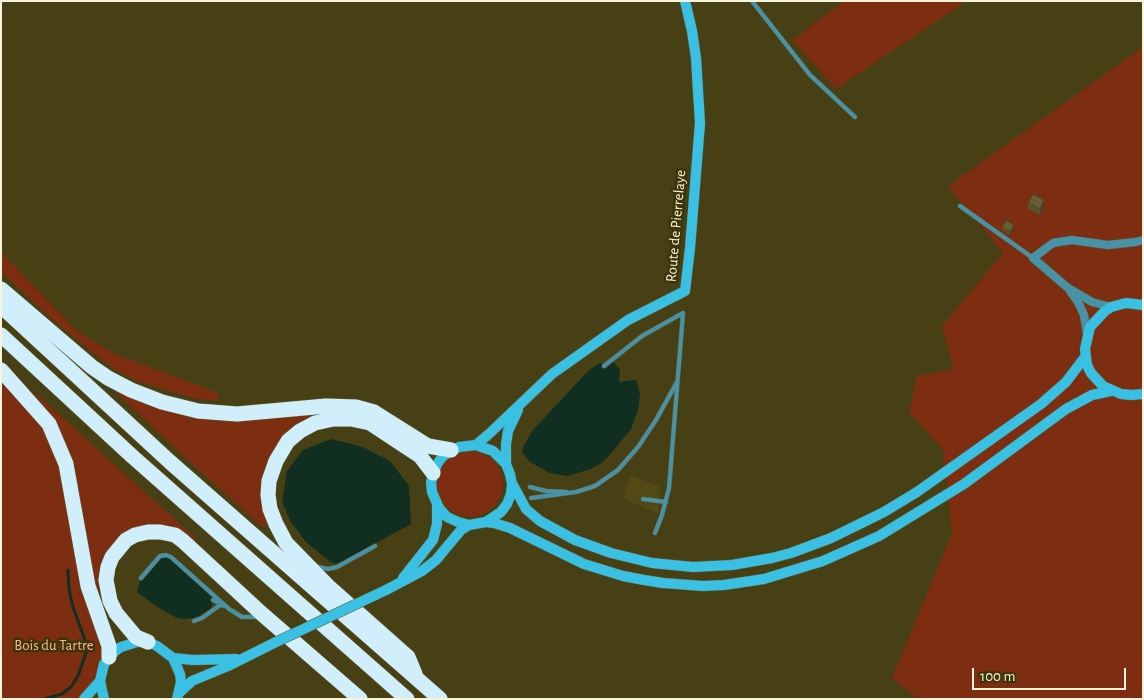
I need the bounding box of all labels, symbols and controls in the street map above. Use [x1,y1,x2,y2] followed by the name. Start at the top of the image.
[662,169,690,283] street label: Route de Pierrelaye
[14,636,94,654] park label: Bois du Tartre
[974,658,1128,690] scale bar
[980,669,1015,684] text: 100 m

